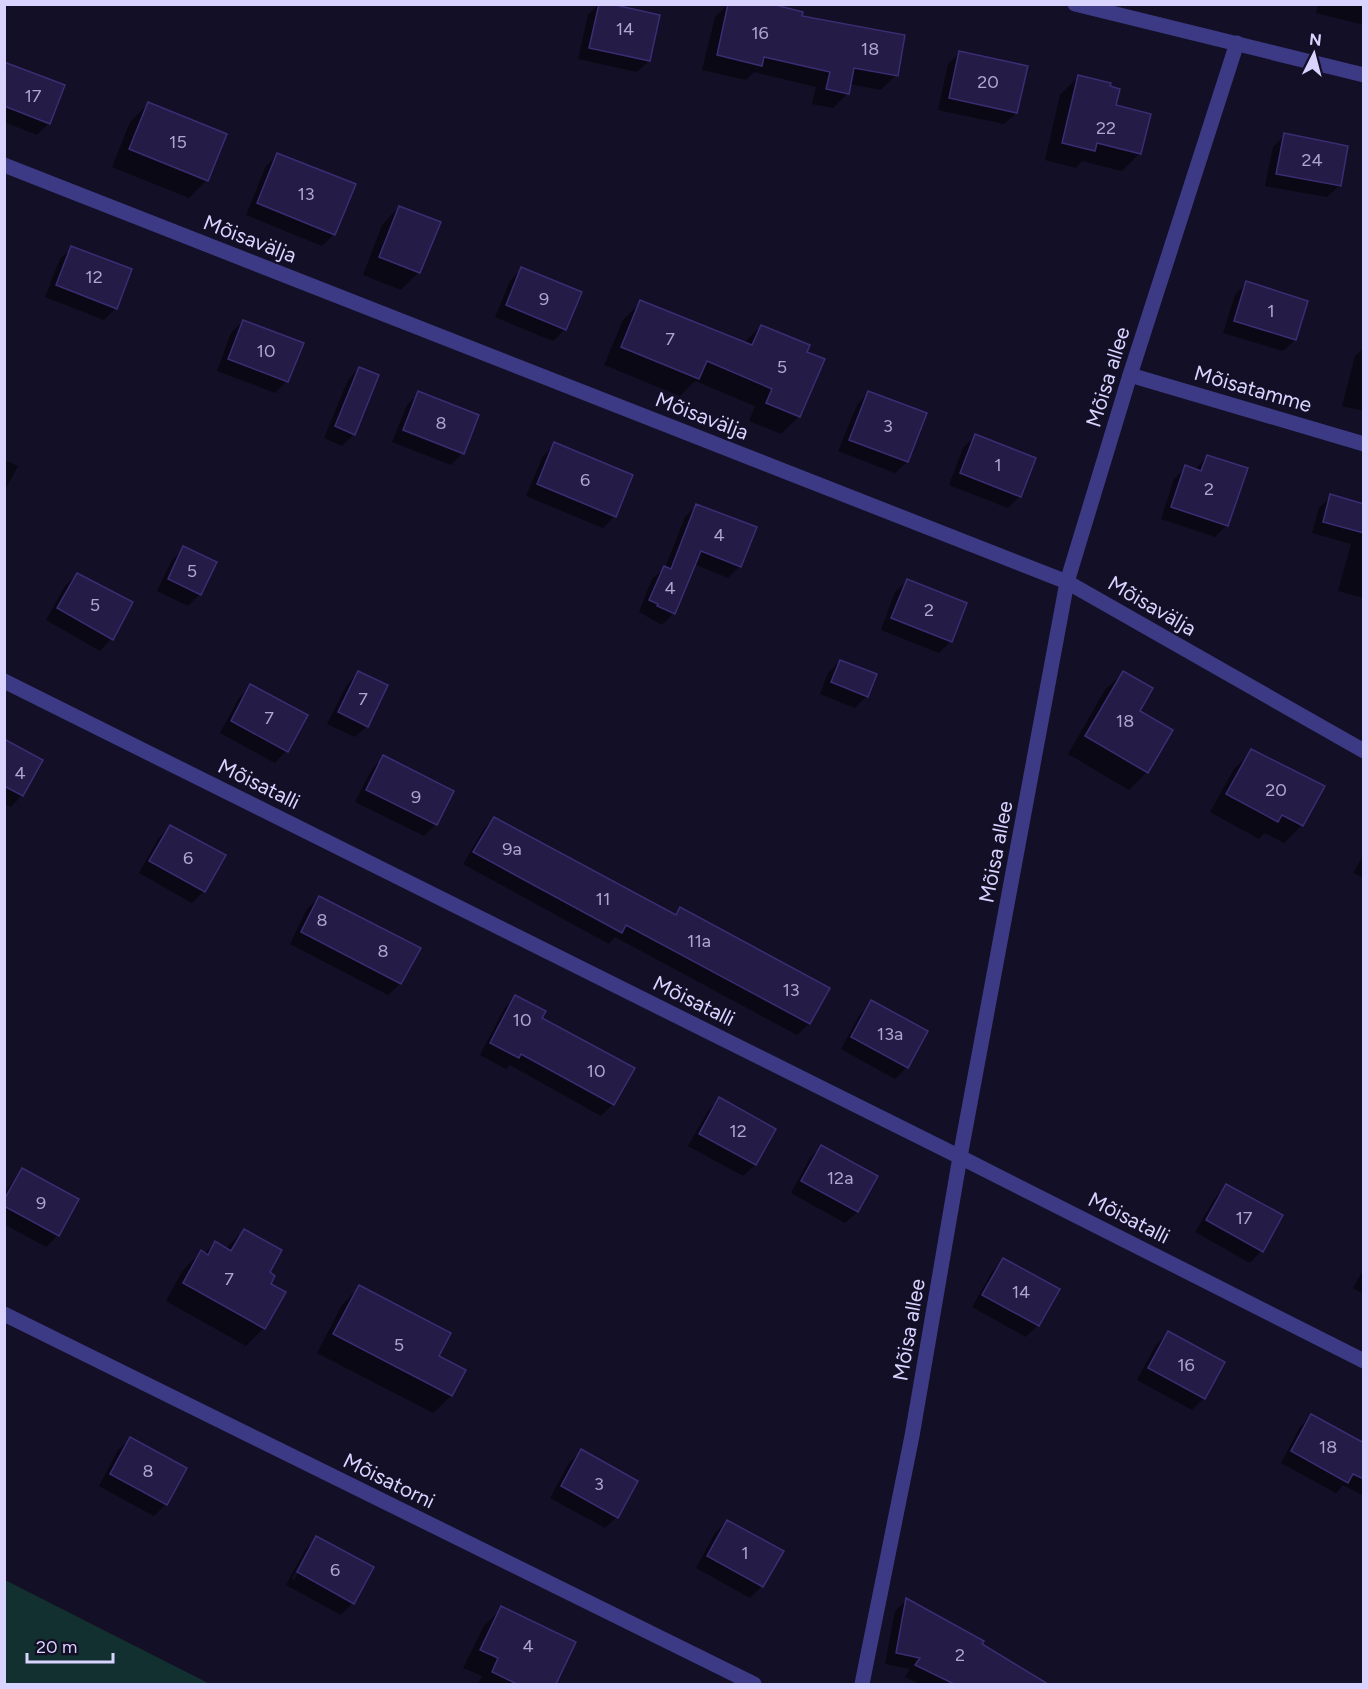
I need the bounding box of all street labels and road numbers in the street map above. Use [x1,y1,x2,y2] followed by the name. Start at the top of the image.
[200,209,300,268] street label: Mõisavälja
[1080,324,1135,430] street label: Mõisa allee
[1191,360,1315,417] street label: Mõisatamme
[652,386,752,445] street label: Mõisavälja
[1104,570,1201,641] street label: Mõisavälja
[214,753,304,814] street label: Mõisatalli
[973,799,1018,905] street label: Mõisa allee
[649,970,739,1031] street label: Mõisatalli
[1084,1186,1174,1249] street label: Mõisatalli
[887,1277,930,1383] street label: Mõisa allee
[339,1448,439,1514] street label: Mõisatorni

